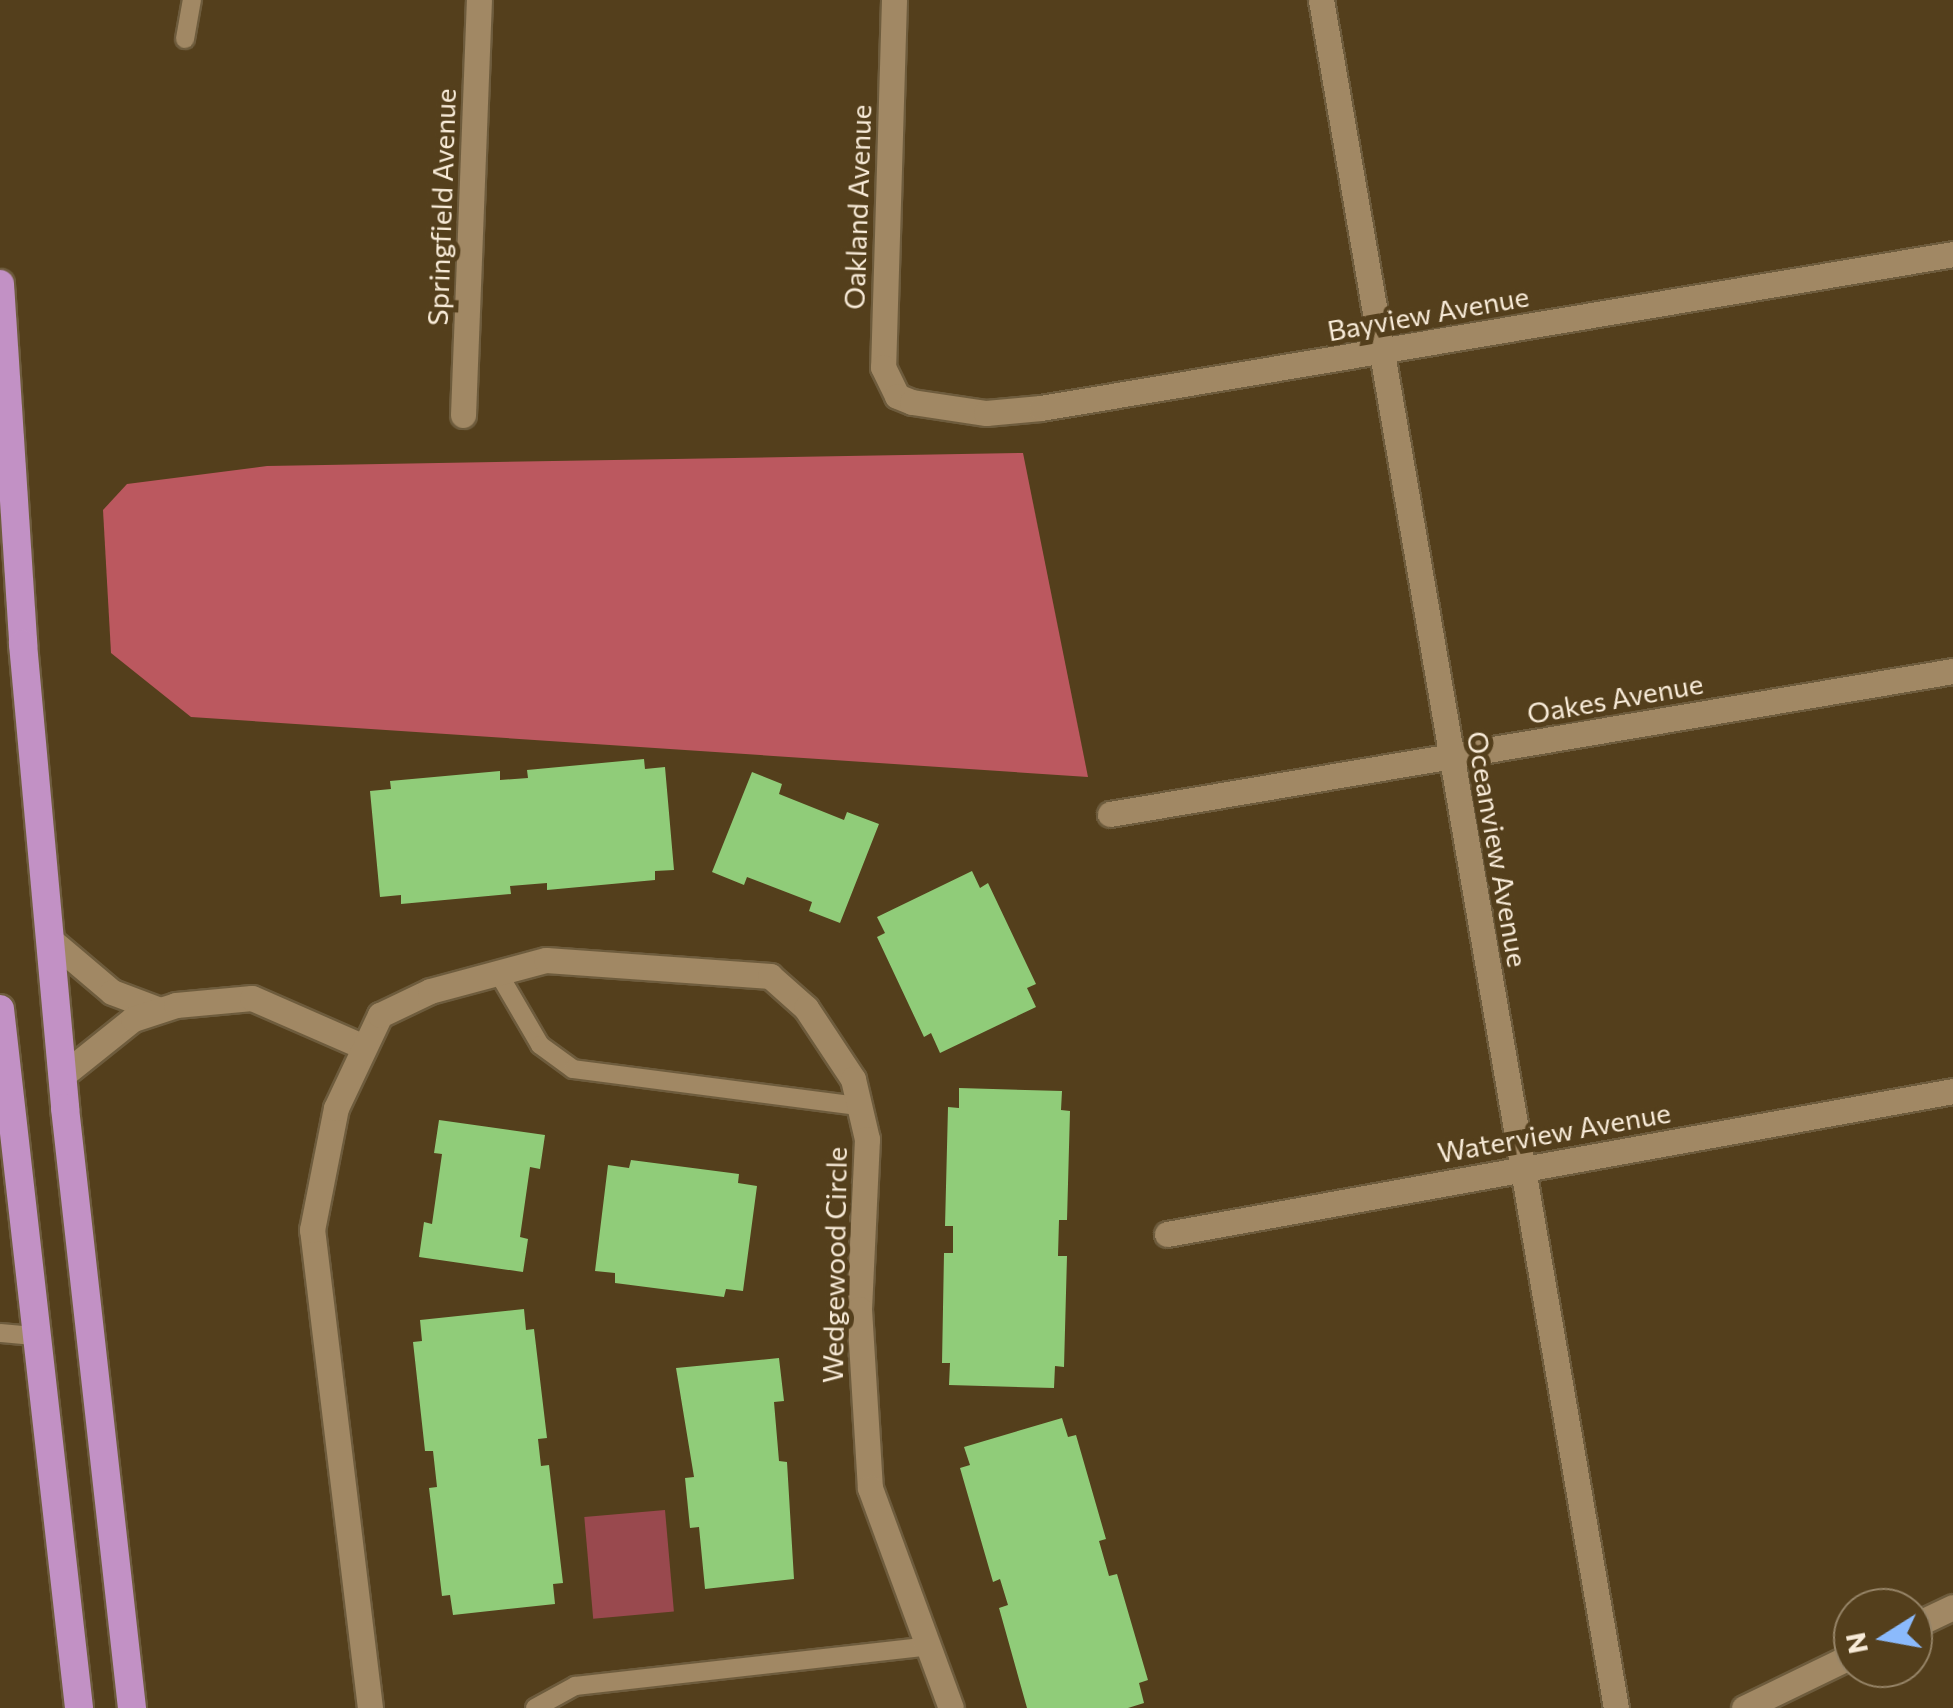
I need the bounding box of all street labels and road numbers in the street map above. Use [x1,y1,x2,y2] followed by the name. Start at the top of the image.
[420,88,462,326] street label: Springfield Avenue
[837,104,877,310] street label: Oakland Avenue
[1325,279,1531,347] street label: Bayview Avenue
[1524,666,1706,730] street label: Oakes Avenue
[1461,728,1535,970] street label: Oceanview Avenue
[1435,1095,1673,1169] street label: Waterview Avenue
[815,1146,853,1384] street label: Wedgewood Circle

